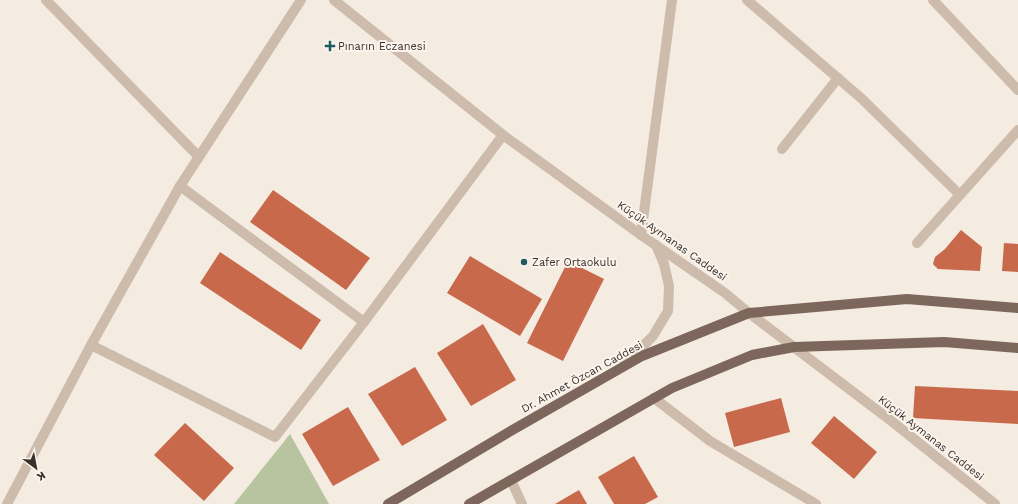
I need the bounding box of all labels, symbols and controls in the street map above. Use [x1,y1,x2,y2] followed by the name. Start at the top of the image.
[338,40,426,53] place label: Pınarın Eczanesi
[325,41,335,51] marker: Pınarın Eczanesi
[615,198,729,284] street label: Küçük Aymanas Caddesi
[532,256,617,269] place label: Zafer Ortaokulu
[519,257,529,267] marker: Zafer Ortaokulu
[519,337,645,416] street label: Dr. Ahmet Özcan Caddesi
[876,393,986,483] street label: Küçük Aymanas Caddesi
[16,448,56,488] north arrow
[34,469,48,484] text: K

